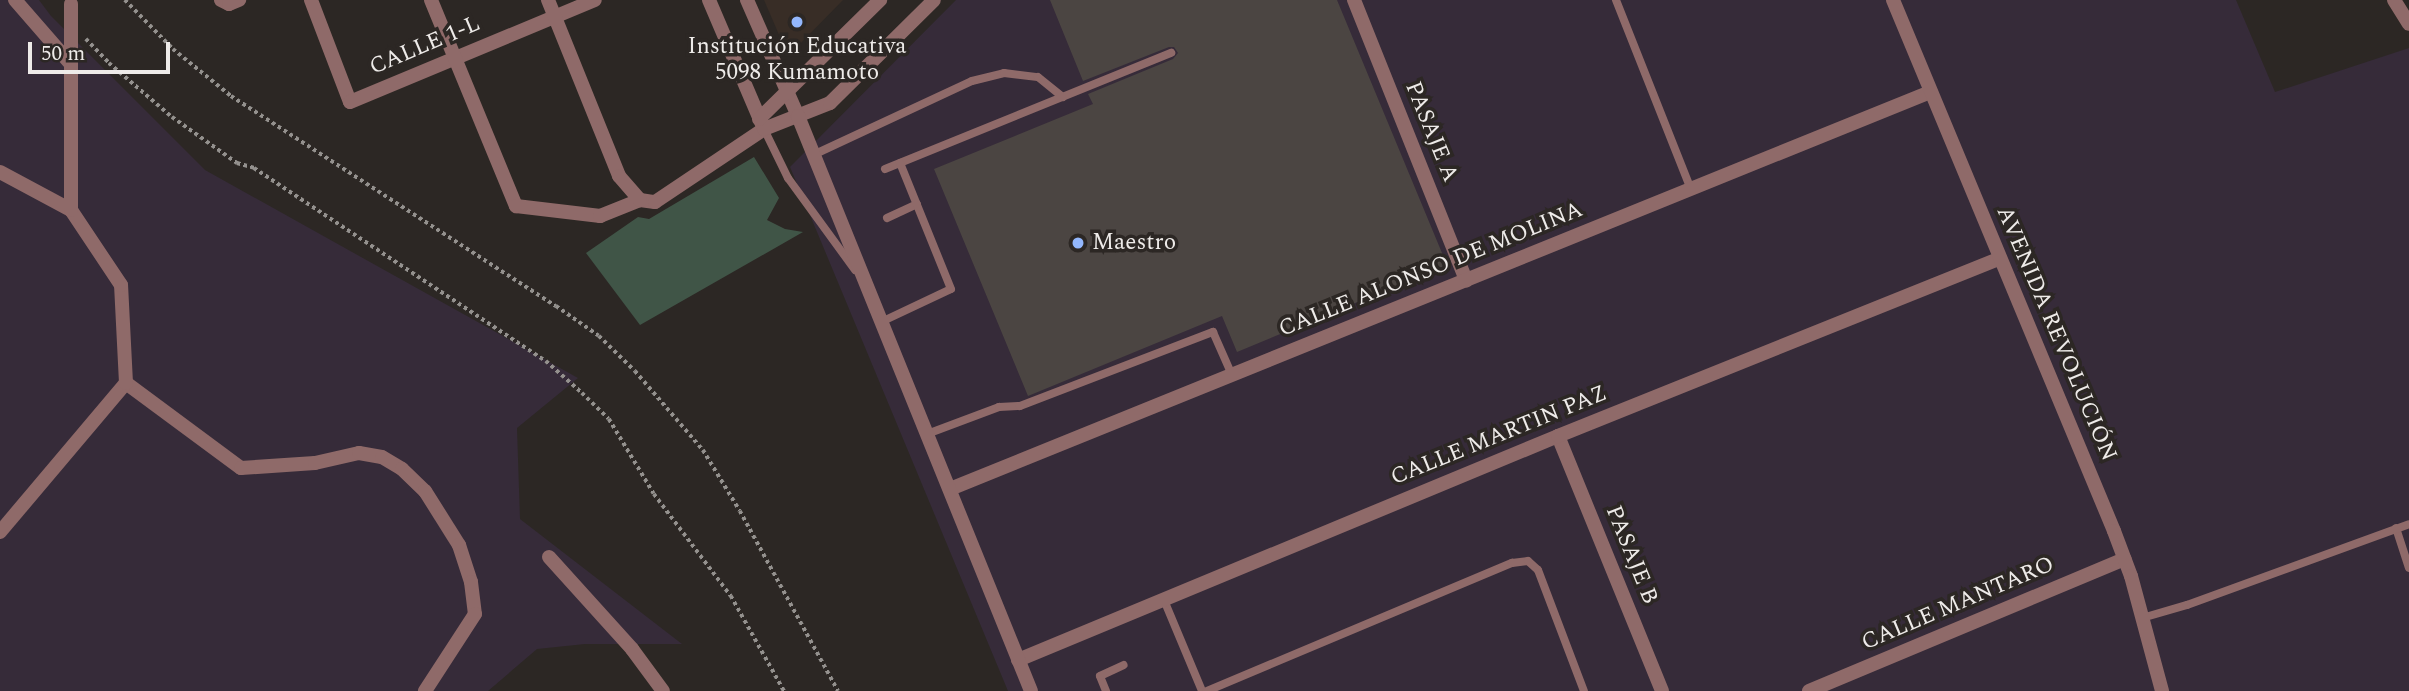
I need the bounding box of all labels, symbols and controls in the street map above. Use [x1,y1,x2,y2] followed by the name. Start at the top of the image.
[366,10,484,82] street label: CALLE 1-L
[789,14,805,30] marker: Institución Educativa 5098 Kumamoto
[32,28,173,72] scale bar
[688,33,906,87] place label: Institución Educativa 5098 Kumamoto
[41,38,85,70] text: 50 m
[1398,78,1464,186] street label: PASAJE A
[1275,196,1587,344] street label: CALLE ALONSO DE MOLINA
[1990,202,2122,466] street label: AVENIDA REVOLUCIÓN
[1092,229,1176,257] place label: Maestro
[1070,235,1086,251] marker: Maestro
[1387,380,1611,492] street label: CALLE MARTIN PAZ
[1599,502,1663,608] street label: PASAJE B
[1858,551,2058,657] street label: CALLE MANTARO

